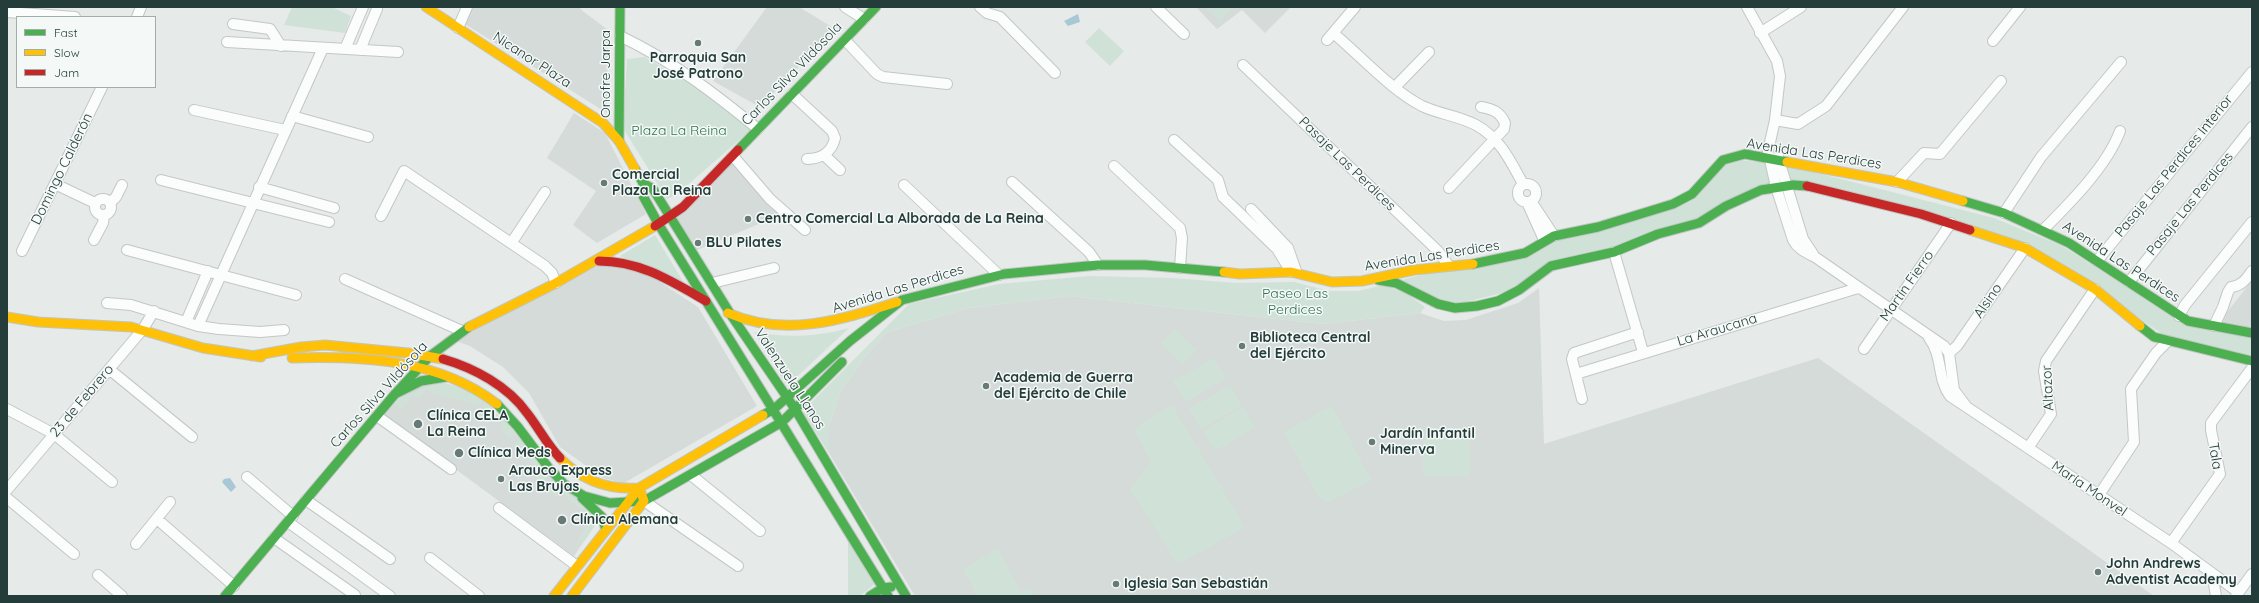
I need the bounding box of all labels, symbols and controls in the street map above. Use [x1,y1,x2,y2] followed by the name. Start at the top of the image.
[16,16,156,88] legend
[738,19,846,129] street label: Carlos Silva Vildósola
[54,25,78,40] text: Fast
[490,28,574,92] street label: Nicanor Plaza
[598,30,614,118] street label: Onofre Jarpa
[693,38,703,48] marker: Parroquia San José Patrono
[54,45,80,60] text: Slow
[650,50,746,82] place label: Parroquia San José Patrono
[54,65,79,80] text: Jam
[2111,91,2237,241] street label: Pasaje Las Perdices Interior
[28,110,96,228] street label: Domingo Calderón
[1295,113,1399,215] street label: Pasaje Las Perdices
[631,123,727,139] park label: Plaza La Reina
[1745,135,1883,173] street label: Avenida Las Perdices
[2143,149,2237,259] street label: Pasaje Las Perdices
[612,167,711,200] place label: Comercial Plaza La Reina
[599,178,609,188] marker: Comercial Plaza La Reina
[756,211,1044,227] place label: Centro Comercial La Alborada de La Reina
[743,214,753,224] marker: Centro Comercial La Alborada de La Reina
[2059,218,2183,306] street label: Avenida Las Perdices
[706,235,782,251] place label: BLU Pilates
[1363,237,1501,275] street label: Avenida Las Perdices
[693,238,703,248] marker: BLU Pilates
[1876,247,1938,325] street label: Martín Fierro
[830,261,966,317] street label: Avenida Las Perdices
[1970,280,2006,322] street label: Alsino
[1262,286,1328,318] park label: Paseo Las Perdices
[1675,310,1759,350] street label: La Araucana
[751,325,829,433] street label: Valenzuela Llanos
[1250,330,1371,362] place label: Biblioteca Central del Ejército
[327,338,431,452] street label: Carlos Silva Vildósola
[1237,341,1247,351] marker: Biblioteca Central del Ejército
[47,361,117,441] street label: 23 de Febrero
[2038,365,2058,411] street label: Altazor
[994,370,1133,402] place label: Academia de Guerra del Ejército de Chile
[981,381,991,391] marker: Academia de Guerra del Ejército de Chile
[427,408,508,440] place label: Clínica CELA La Reina
[412,418,424,430] marker: Clínica CELA La Reina
[1380,426,1475,458] place label: Jardín Infantil Minerva
[1367,437,1377,447] marker: Jardín Infantil Minerva
[2205,441,2225,471] street label: Tala
[468,445,551,461] place label: Clínica Meds
[453,447,465,459] marker: Clínica Meds
[2048,458,2130,520] street label: María Monvel
[509,463,612,496] place label: Arauco Express Las Brujas
[496,474,506,484] marker: Arauco Express Las Brujas
[571,512,678,528] place label: Clínica Alemana
[556,514,568,526] marker: Clínica Alemana
[2106,556,2237,588] place label: John Andrews Adventist Academy
[2093,567,2103,577] marker: John Andrews Adventist Academy
[1124,576,1268,592] place label: Iglesia San Sebastián
[1111,579,1121,589] marker: Iglesia San Sebastián

